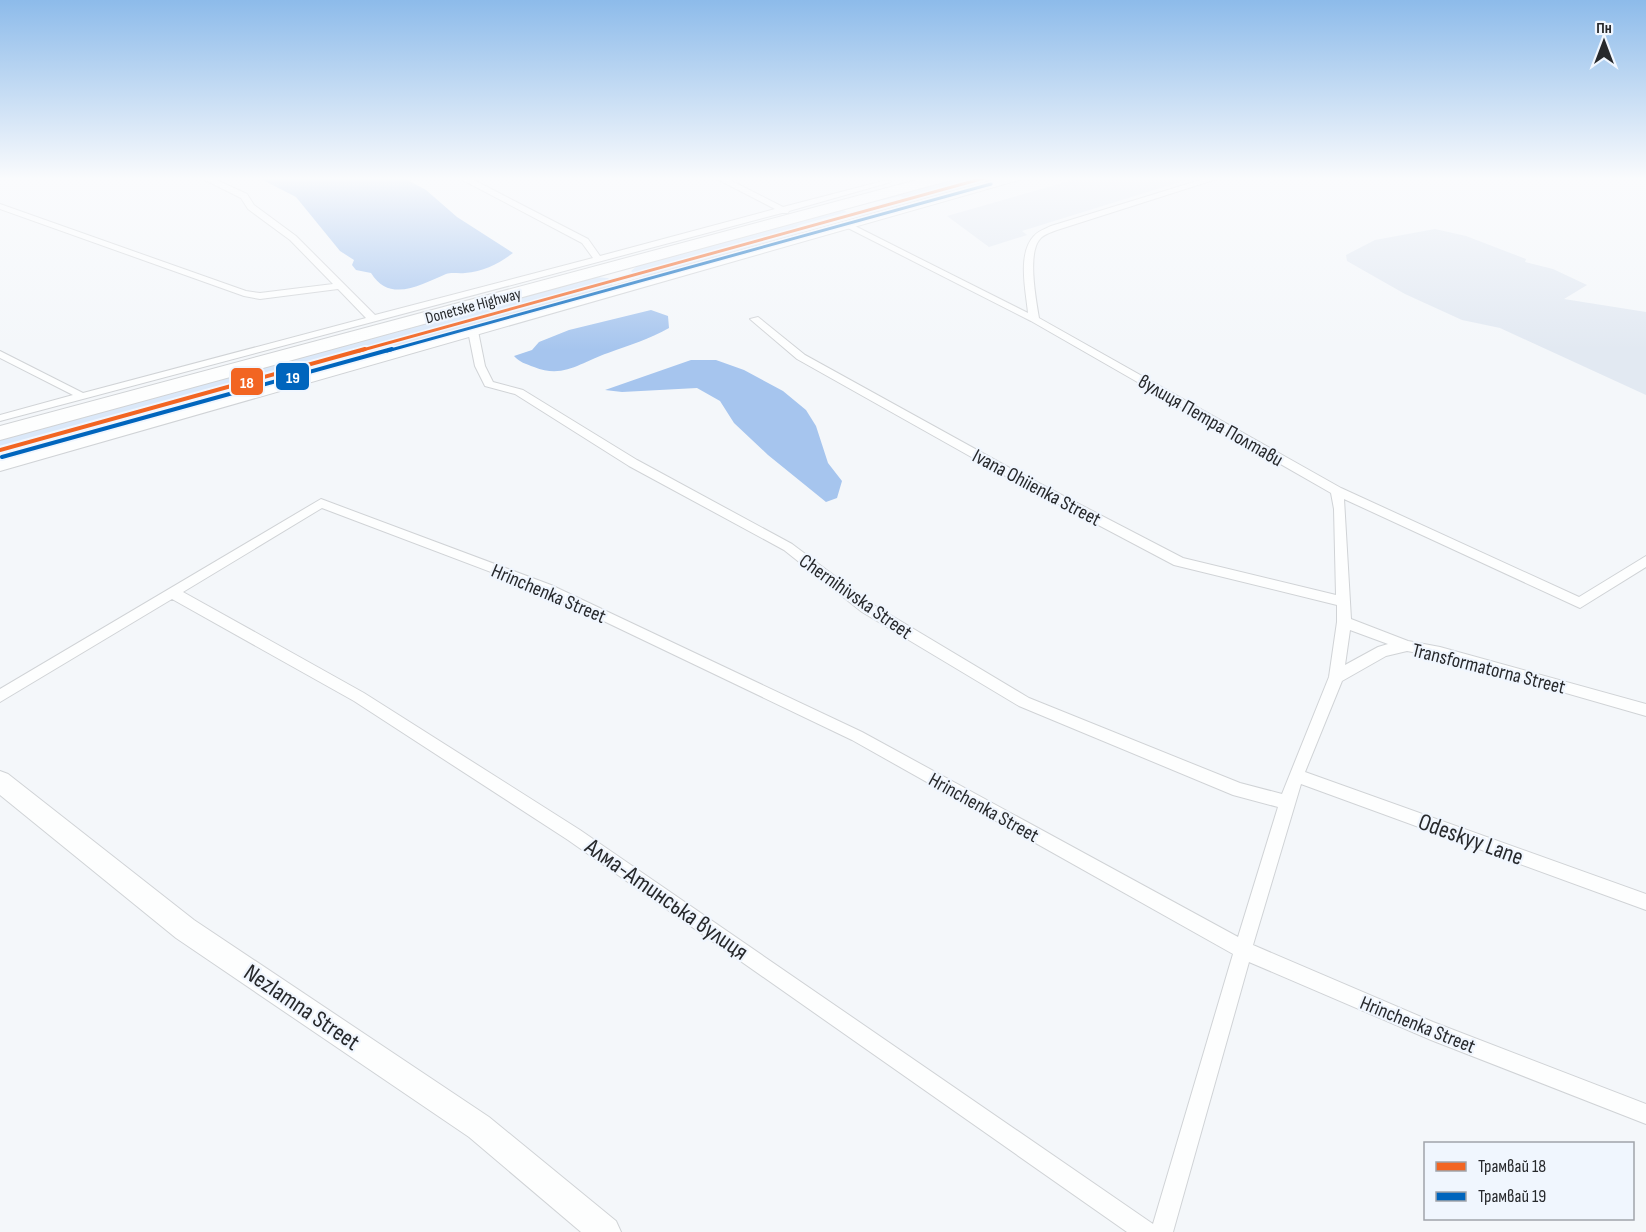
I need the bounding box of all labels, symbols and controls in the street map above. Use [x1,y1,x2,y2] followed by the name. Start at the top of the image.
[1574,12,1634,72] north arrow
[1596,19,1612,38] text: Пн
[423,285,523,328] street label: Donetske Highway
[275,362,310,391] line badge: 19
[230,367,264,396] line badge: 18
[286,369,300,388] text: 19
[1134,370,1287,472] street label: вулиця Петра Полтави
[240,374,254,393] text: 18
[968,444,1105,532] street label: Ivana Ohiienka Street
[794,549,916,645] street label: Chernihivska Street
[488,559,609,629] street label: Hrinchenka Street
[1410,638,1568,700] street label: Transformatorna Street
[924,768,1043,848] street label: Hrinchenka Street
[1414,807,1527,872] street label: Odeskyy Lane
[579,832,754,967] street label: Алма-Атинська вулиця
[238,958,365,1057] street label: Nezlamna Street
[1357,991,1479,1059] street label: Hrinchenka Street
[1424,1142,1634,1220] legend
[1478,1156,1546,1177] text: Трамвай 18
[1478,1186,1546,1207] text: Трамвай 19

